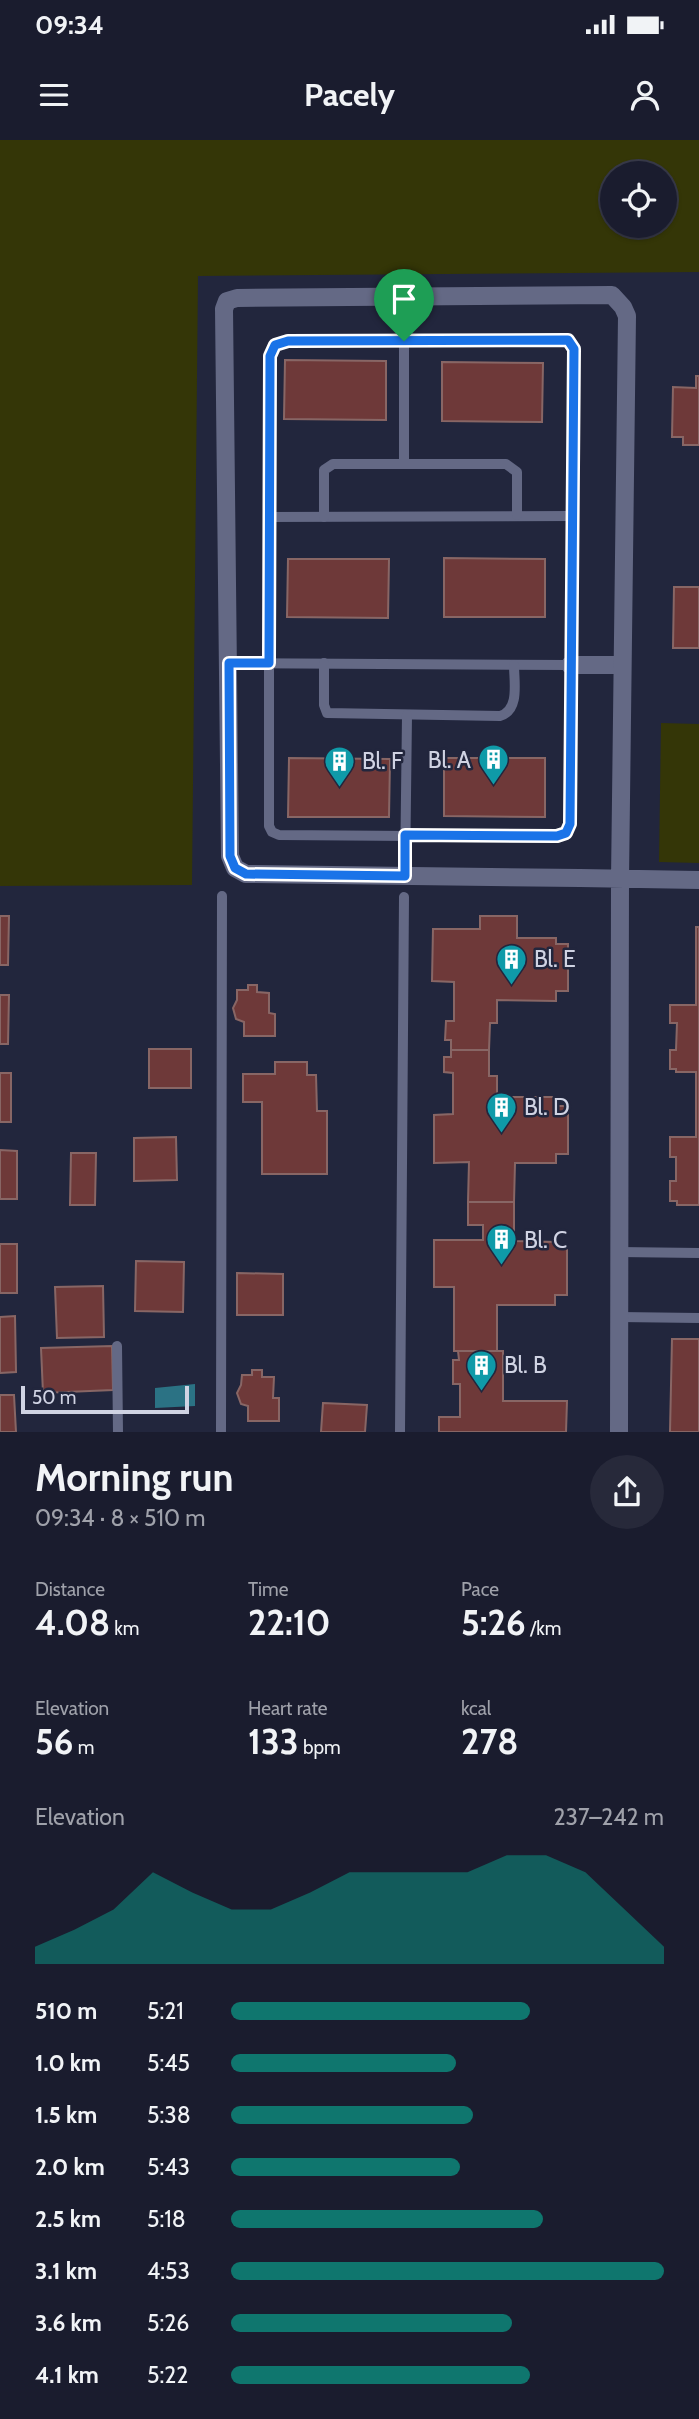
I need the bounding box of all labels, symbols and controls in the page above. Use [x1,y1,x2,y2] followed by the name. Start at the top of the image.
[35,9,104,41] text: 09:34
[304,75,395,114] text: Pacely
[35,76,73,114] icon: menu
[626,76,664,114] icon: person
[600,161,677,238] map controls
[600,161,677,238] button: locate
[374,269,434,341] pin
[385,280,423,318] icon: arrive
[477,743,511,787] building icon: Bl. A
[322,744,356,788] building icon: Bl. F
[428,746,471,774] place label: Bl. A
[362,747,403,775] place label: Bl. F
[494,942,528,986] building icon: Bl. E
[534,945,576,973] place label: Bl. E
[484,1090,518,1134] building icon: Bl. D
[524,1093,570,1121] place label: Bl. D
[484,1223,518,1267] building icon: Bl. C
[524,1226,567,1254] place label: Bl. C
[464,1348,498,1392] building icon: Bl. B
[504,1351,547,1379] place label: Bl. B
[21,1383,189,1415] scale bar
[32,1386,76,1409] text: 50 m
[35,1454,234,1501] text: Morning run
[590,1455,664,1529] button: share
[35,1504,205,1532] text: 09:34 · 8 × 510 m
[35,1578,105,1601] text: Distance
[248,1578,288,1601] text: Time
[461,1578,499,1601] text: Pace
[35,1601,110,1644] text: 4.08
[248,1601,330,1644] text: 22:10
[461,1601,526,1644] text: 5:26
[110,1617,140,1640] text: km
[526,1617,561,1640] text: /km
[35,1697,109,1720] text: Elevation
[248,1697,328,1720] text: Heart rate
[461,1697,491,1720] text: kcal
[35,1720,73,1763] text: 56
[248,1720,299,1763] text: 133
[461,1720,519,1763] text: 278
[73,1736,94,1759] text: m
[299,1736,341,1759] text: bpm
[35,1803,125,1831] text: Elevation
[553,1803,664,1831] text: 237–242 m
[35,1997,97,2025] text: 510 m
[147,1997,184,2025] text: 5:21
[35,2049,101,2077] text: 1.0 km
[147,2049,190,2077] text: 5:45
[35,2101,97,2129] text: 1.5 km
[147,2101,191,2129] text: 5:38
[35,2153,105,2181] text: 2.0 km
[147,2153,190,2181] text: 5:43
[35,2205,101,2233] text: 2.5 km
[147,2205,186,2233] text: 5:18
[35,2257,97,2285] text: 3.1 km
[147,2257,190,2285] text: 4:53
[35,2309,102,2337] text: 3.6 km
[147,2309,189,2337] text: 5:26
[35,2361,99,2389] text: 4.1 km
[147,2361,188,2389] text: 5:22

